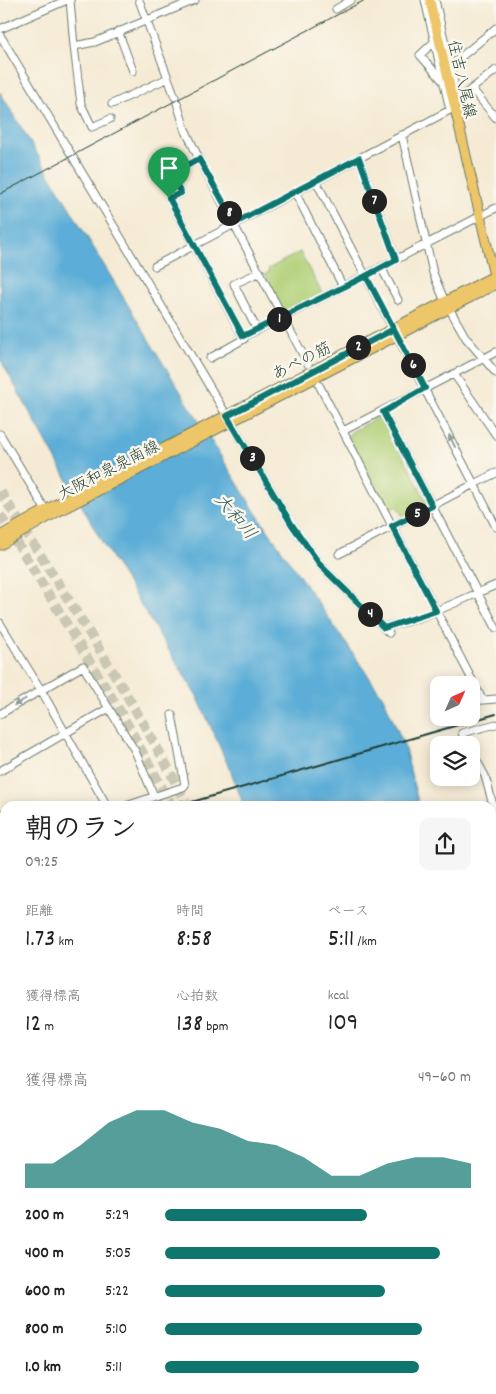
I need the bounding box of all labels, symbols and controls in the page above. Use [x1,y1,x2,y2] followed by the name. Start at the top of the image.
[440,38,481,121] street label: 住吉八尾線
[148,147,190,198] pin
[155,154,183,182] icon: arrive
[362,188,386,214] pin: 7
[372,191,377,211] text: 7
[216,200,242,226] pin: 8
[227,203,232,223] text: 8
[266,306,292,332] pin: 1
[278,309,281,329] text: 1
[346,334,370,360] pin: 2
[268,337,336,387] street label: あべの筋
[355,337,362,357] text: 2
[400,352,426,378] pin: 6
[410,355,417,375] text: 6
[448,433,456,448] one-way arrow
[54,436,164,507] street label: 大阪和泉泉南線
[240,446,264,470] pin: 3
[249,448,256,468] text: 3
[207,489,261,546] water label: 大和川
[404,502,430,526] pin: 5
[414,504,421,524] text: 5
[358,602,382,626] pin: 4
[368,604,373,624] text: 4
[430,676,480,726] north arrow
[430,676,480,786] map controls
[14,698,27,707] one-way arrow
[430,736,480,786] button: layers
[25,812,137,852] text: 朝のラン
[419,818,471,870] button: share
[25,851,58,874] text: 09:25
[25,902,53,922] text: 距離
[176,902,204,922] text: 時間
[328,902,369,922] text: ペース
[25,922,55,958] text: 1.73
[176,922,212,958] text: 8:58
[328,922,354,958] text: 5:11
[55,932,74,952] text: km
[354,932,377,952] text: /km
[328,986,349,1006] text: kcal
[25,987,81,1007] text: 獲得標高
[176,987,218,1007] text: 心拍数
[328,1006,358,1042] text: 109
[25,1007,41,1043] text: 12
[176,1007,203,1043] text: 138
[41,1017,54,1037] text: m
[203,1017,228,1037] text: bpm
[418,1066,471,1089] text: 49–60 m
[25,1070,89,1093] text: 獲得標高
[25,1204,64,1227] text: 200 m
[105,1204,129,1227] text: 5:29
[25,1242,64,1265] text: 400 m
[105,1242,131,1265] text: 5:05
[25,1280,65,1303] text: 600 m
[105,1280,129,1303] text: 5:22
[25,1318,64,1341] text: 800 m
[105,1318,127,1341] text: 5:10
[25,1356,61,1379] text: 1.0 km
[105,1356,122,1379] text: 5:11

